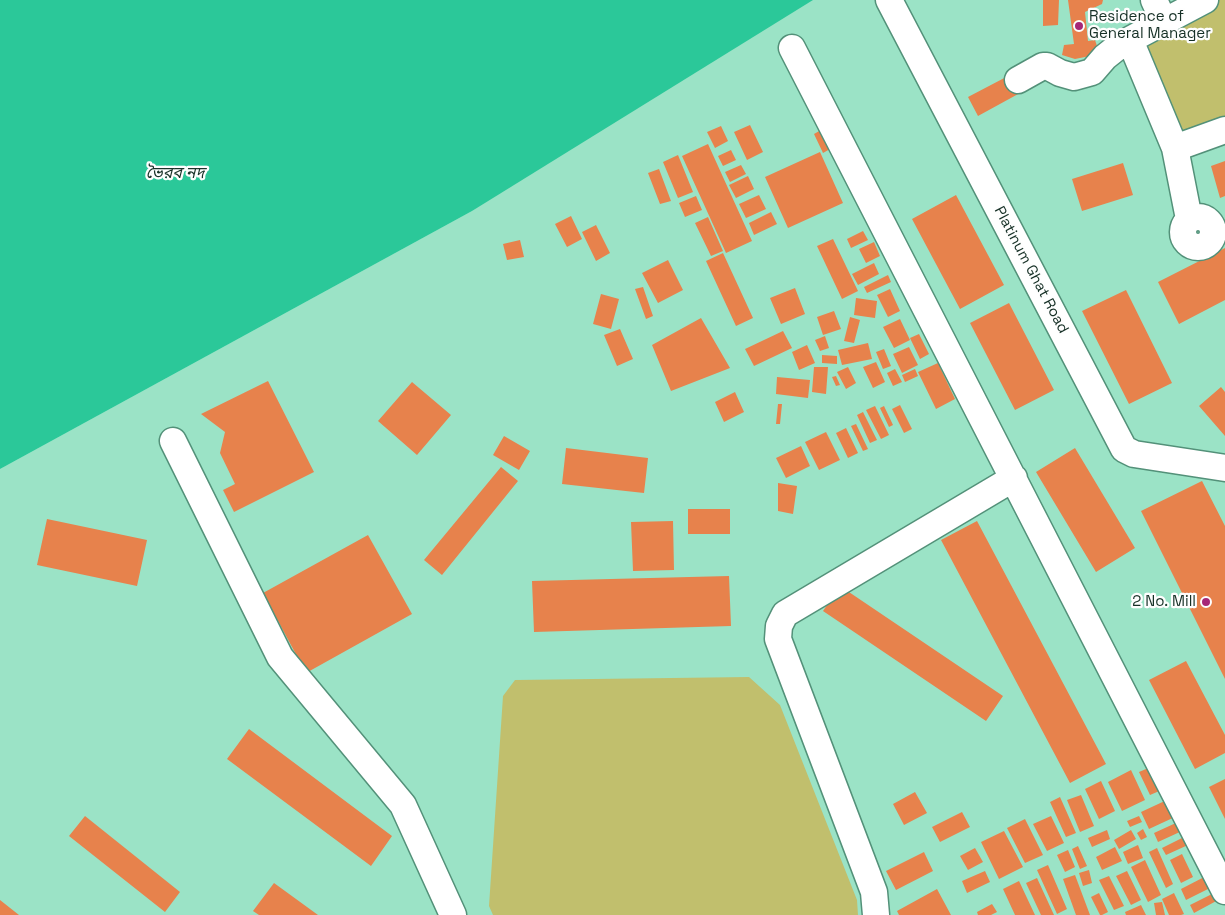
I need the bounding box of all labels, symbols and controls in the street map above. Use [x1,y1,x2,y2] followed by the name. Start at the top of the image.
[1089,8,1211,43] place label: Residence of General Manager
[1073,20,1085,32] marker: Residence of General Manager
[146,164,204,184] water label: ভৈরব নদ
[990,203,1072,337] street label: Platinum Ghat Road
[1132,593,1196,611] place label: 2 No. Mill
[1200,596,1212,608] marker: 2 No. Mill

